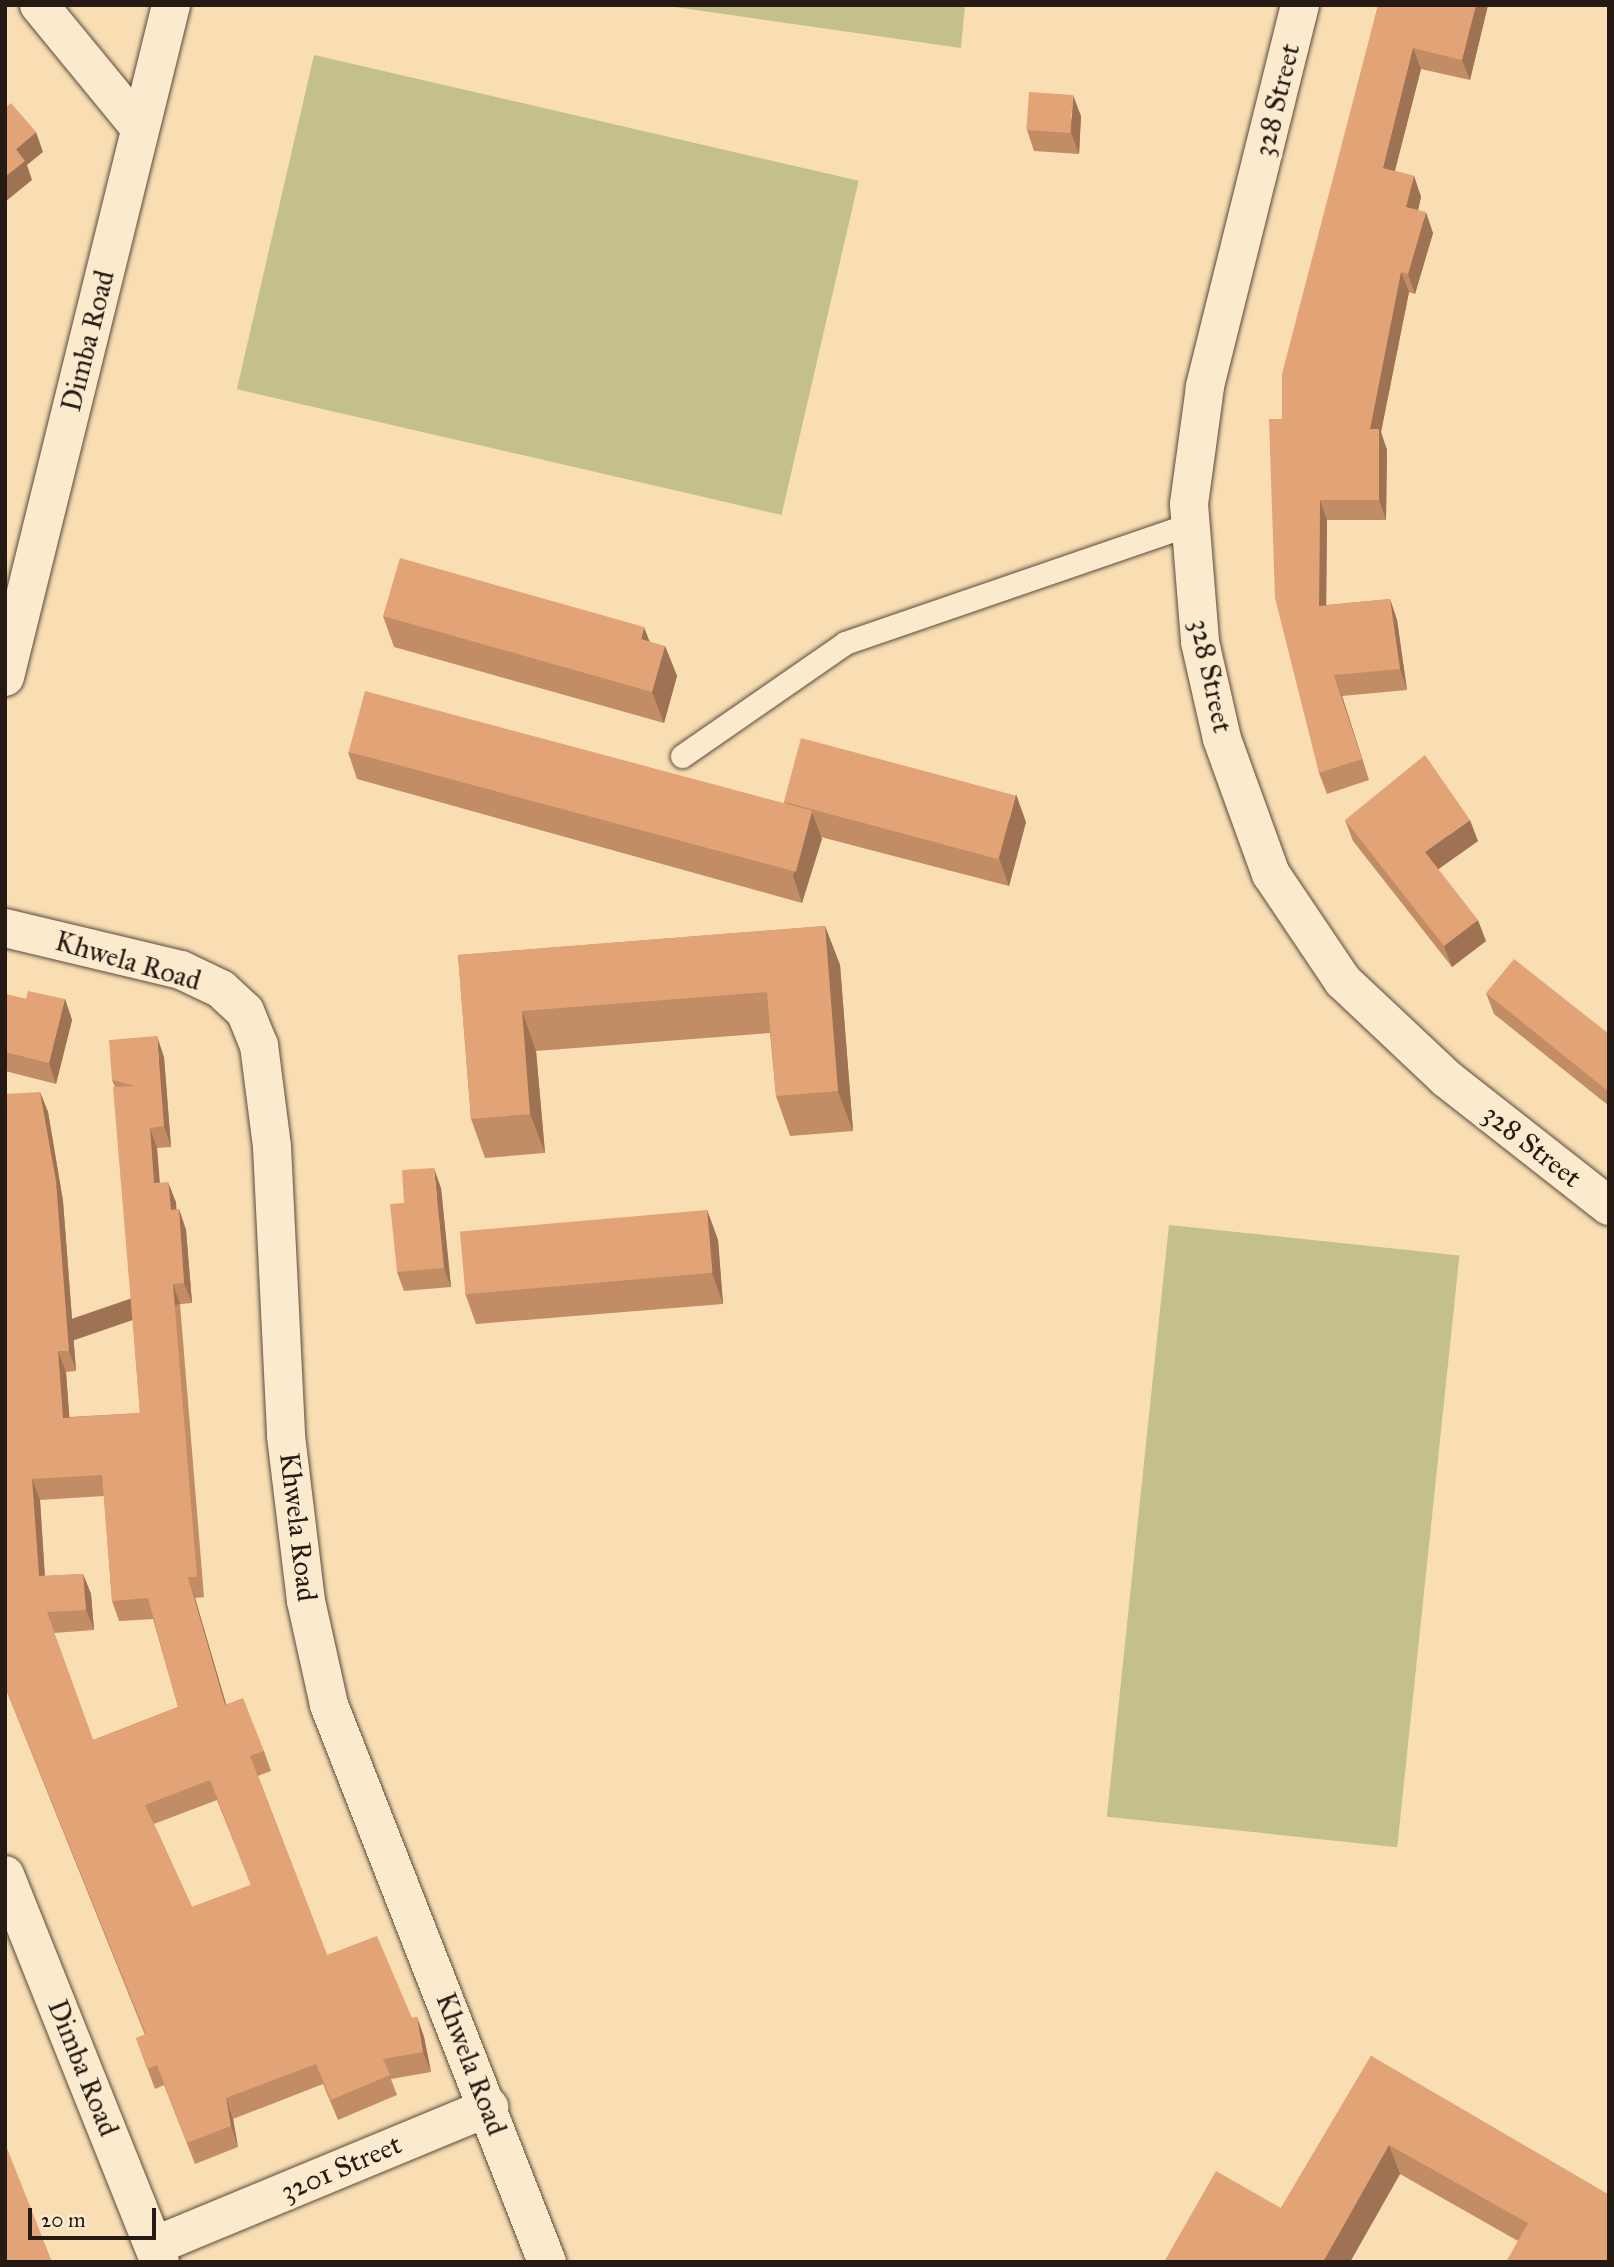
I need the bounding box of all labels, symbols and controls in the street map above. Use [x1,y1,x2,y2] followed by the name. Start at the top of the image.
[1247,40,1307,160] street label: 328 Street
[54,267,122,415] street label: Dimba Road
[1183,616,1239,736] street label: 328 Street
[51,924,205,998] street label: Khwela Road
[1476,1097,1588,1195] street label: 328 Street
[272,1451,324,1603] street label: Khwela Road
[428,1988,514,2140] street label: Khwela Road
[40,1995,126,2141] street label: Dimba Road
[276,2128,406,2208] street label: 3201 Street
[32,2194,159,2238] scale bar
[41,2207,86,2233] text: 20 m

